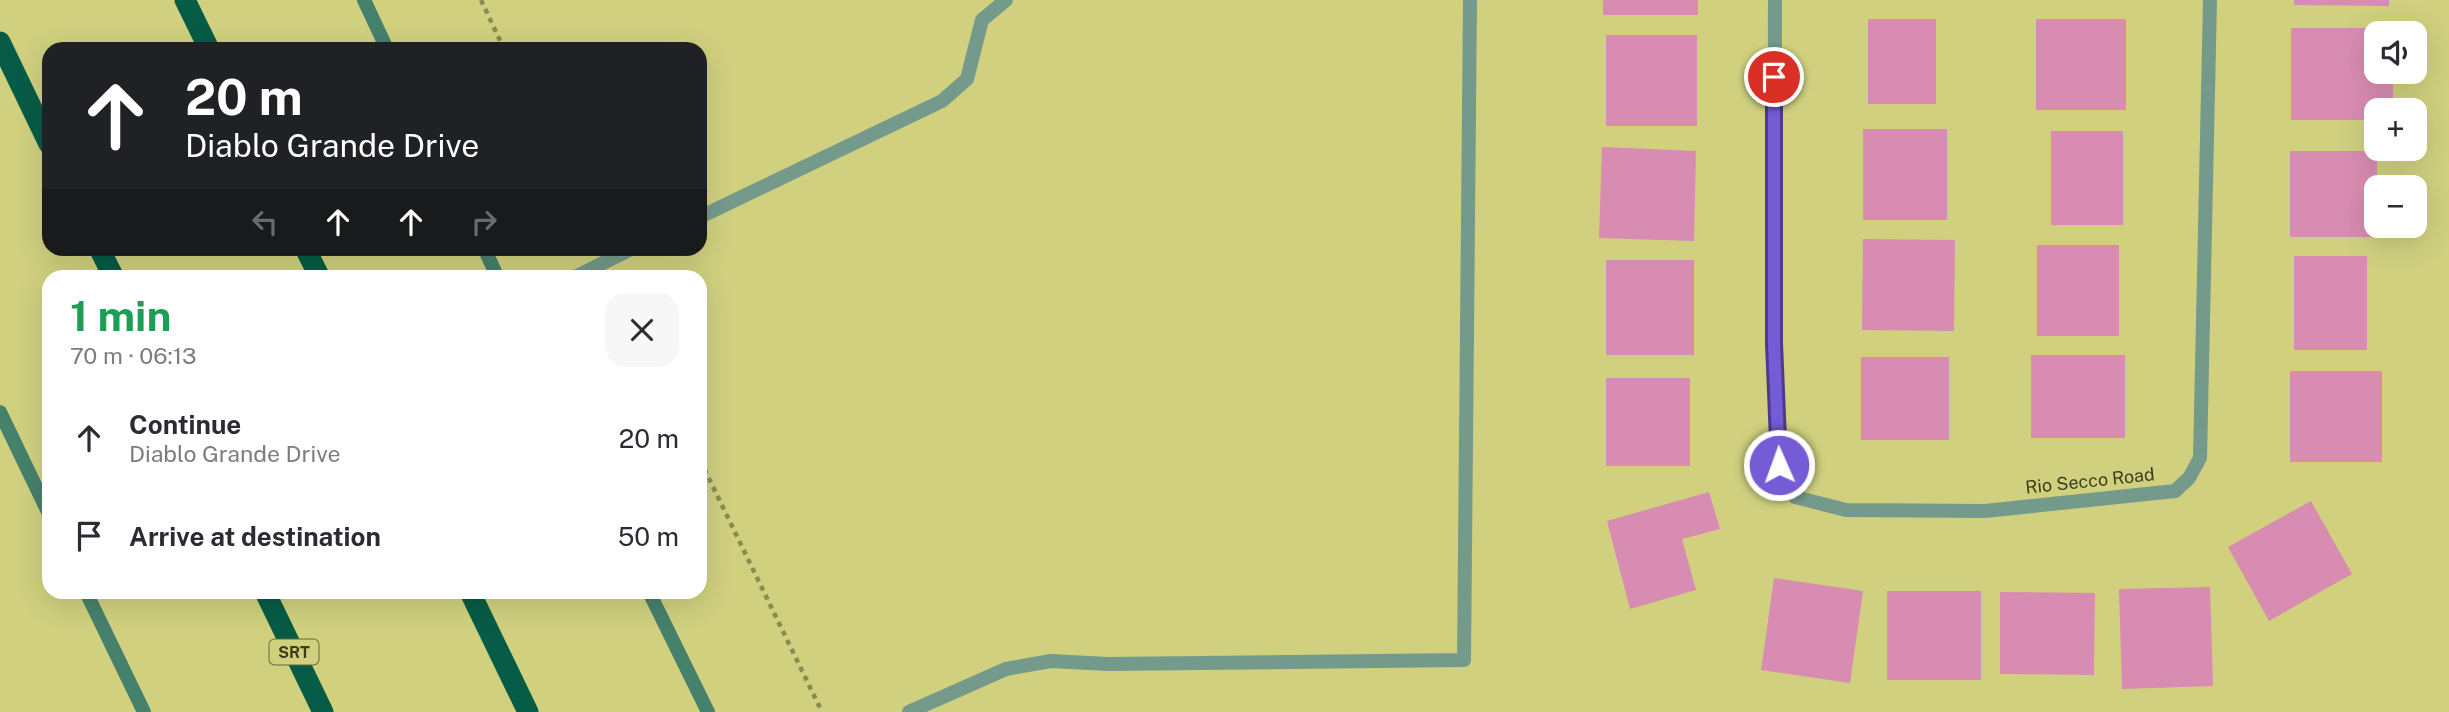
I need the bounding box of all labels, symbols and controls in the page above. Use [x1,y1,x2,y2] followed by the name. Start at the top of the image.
[2364,21,2427,238] map controls
[2364,21,2427,84] button: sound
[1744,47,1804,107] pin
[1755,58,1793,96] icon: arrive
[185,68,303,126] text: 20 m
[70,70,161,161] icon: ahead
[2364,98,2427,161] button: +
[185,127,479,164] text: Diablo Grande Drive
[2364,175,2427,238] button: −
[246,203,284,241] icon: left
[319,203,357,241] icon: ahead
[392,203,430,241] icon: ahead
[465,203,503,241] icon: right
[70,291,171,340] text: 1 min
[605,293,679,367] button: close
[70,342,197,369] text: 70 m · 06:13
[129,409,241,440] text: Continue
[70,419,108,457] icon: ahead
[619,423,679,454] text: 20 m
[1742,428,1816,502] position arrow
[129,440,341,467] text: Diablo Grande Drive
[2024,463,2156,498] street label: Rio Secco Road
[70,517,108,555] icon: arrive
[129,521,381,552] text: Arrive at destination
[618,521,679,552] text: 50 m
[270,639,318,664] road number: SRT

